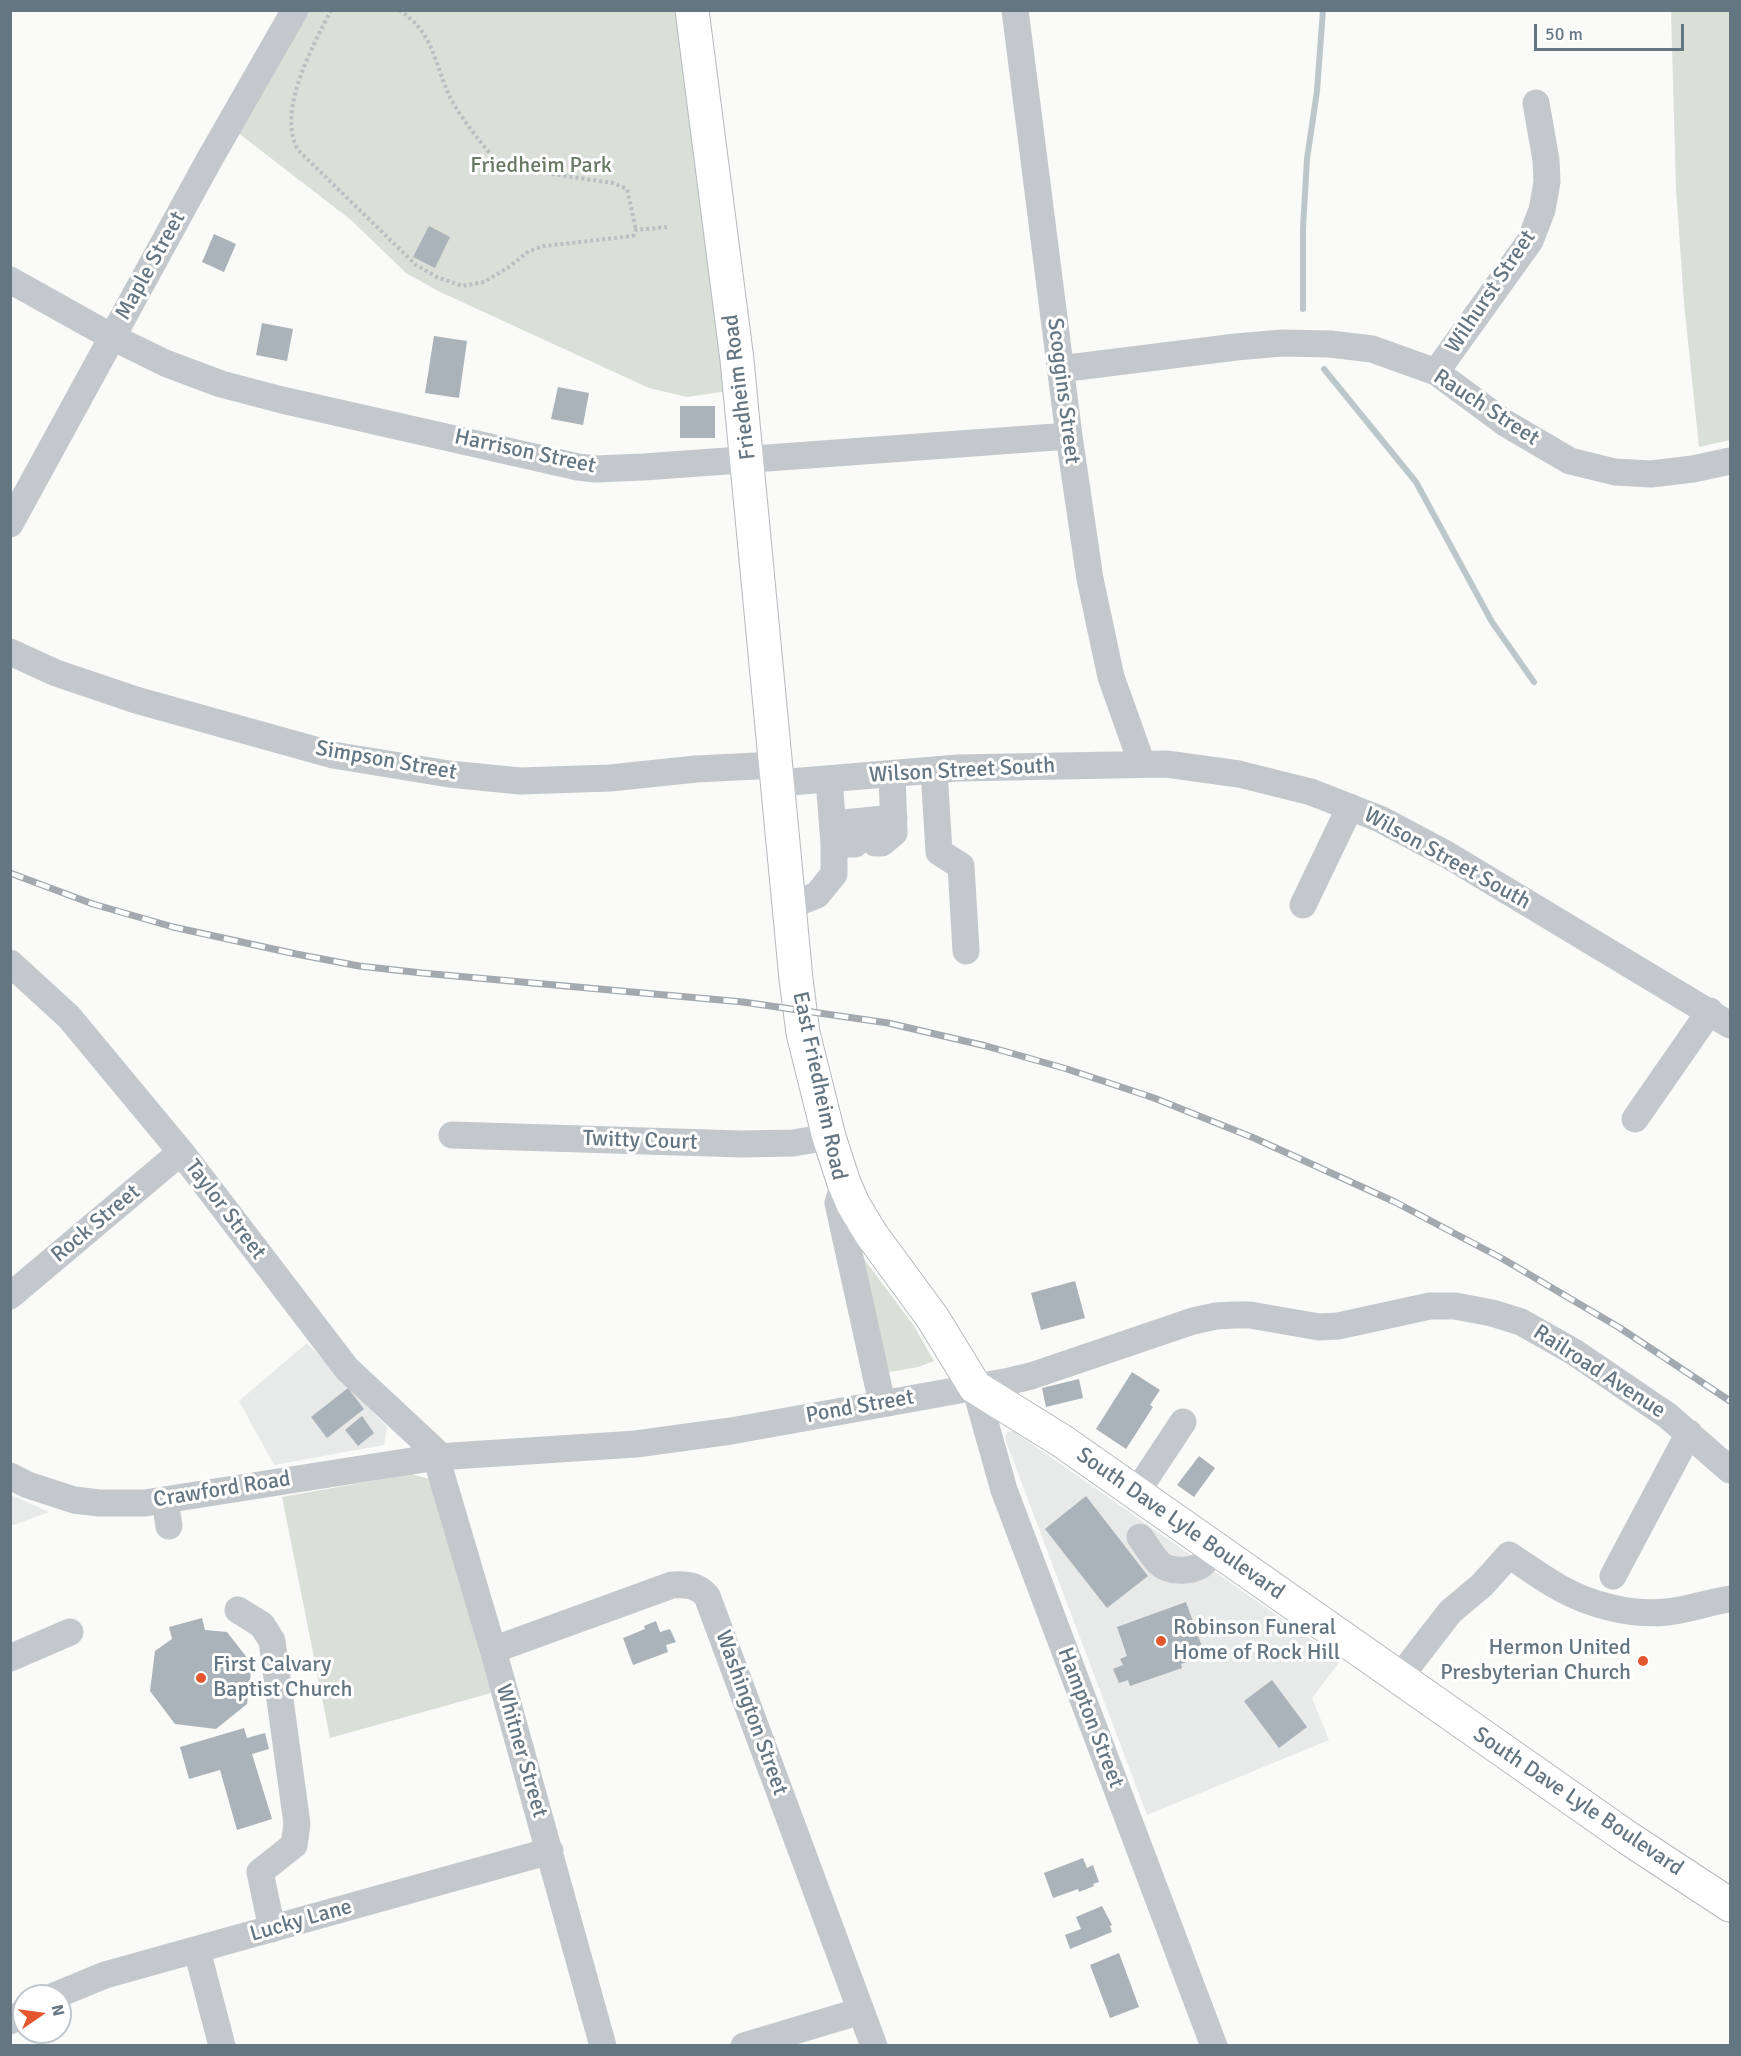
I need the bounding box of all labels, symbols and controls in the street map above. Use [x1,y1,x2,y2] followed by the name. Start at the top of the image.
[1537,12,1687,50] scale bar
[1545,23,1583,45] text: 50 m
[470,153,612,179] park label: Friedheim Park
[110,207,192,325] street label: Maple Street
[1440,225,1542,359] street label: Wilhurst Street
[718,313,762,461] street label: Friedheim Road
[1041,317,1085,465] street label: Scoggins Street
[1428,364,1544,452] street label: Rauch Street
[452,424,598,480] street label: Harrison Street
[313,736,459,786] street label: Simpson Street
[868,753,1056,789] street label: Wilson Street South
[1359,802,1535,916] street label: Wilson Street South
[786,989,852,1183] street label: East Friedheim Road
[582,1126,698,1156] street label: Twitty Court
[179,1155,271,1265] street label: Taylor Street
[46,1179,146,1269] street label: Rock Street
[1528,1319,1670,1425] street label: Railroad Avenue
[804,1385,916,1429] street label: Pond Street
[1071,1442,1289,1606] street label: South Dave Lyle Boulevard
[152,1466,292,1514] street label: Crawford Road
[1173,1615,1340,1666] place label: Robinson Funeral Home of Rock Hill
[709,1627,793,1799] street label: Washington Street
[1154,1634,1168,1648] marker: Robinson Funeral Home of Rock Hill
[1440,1635,1631,1687] place label: Hermon United Presbyterian Church
[1051,1644,1129,1792] street label: Hampton Street
[213,1652,352,1704] place label: First Calvary Baptist Church
[1636,1654,1650,1668] marker: Hermon United Presbyterian Church
[194,1671,208,1685] marker: First Calvary Baptist Church
[489,1681,553,1821] street label: Whitner Street
[1468,1722,1688,1882] street label: South Dave Lyle Boulevard
[247,1894,355,1948] street label: Lucky Lane
[12,1984,72,2044] north arrow
[47,2003,69,2018] text: N

